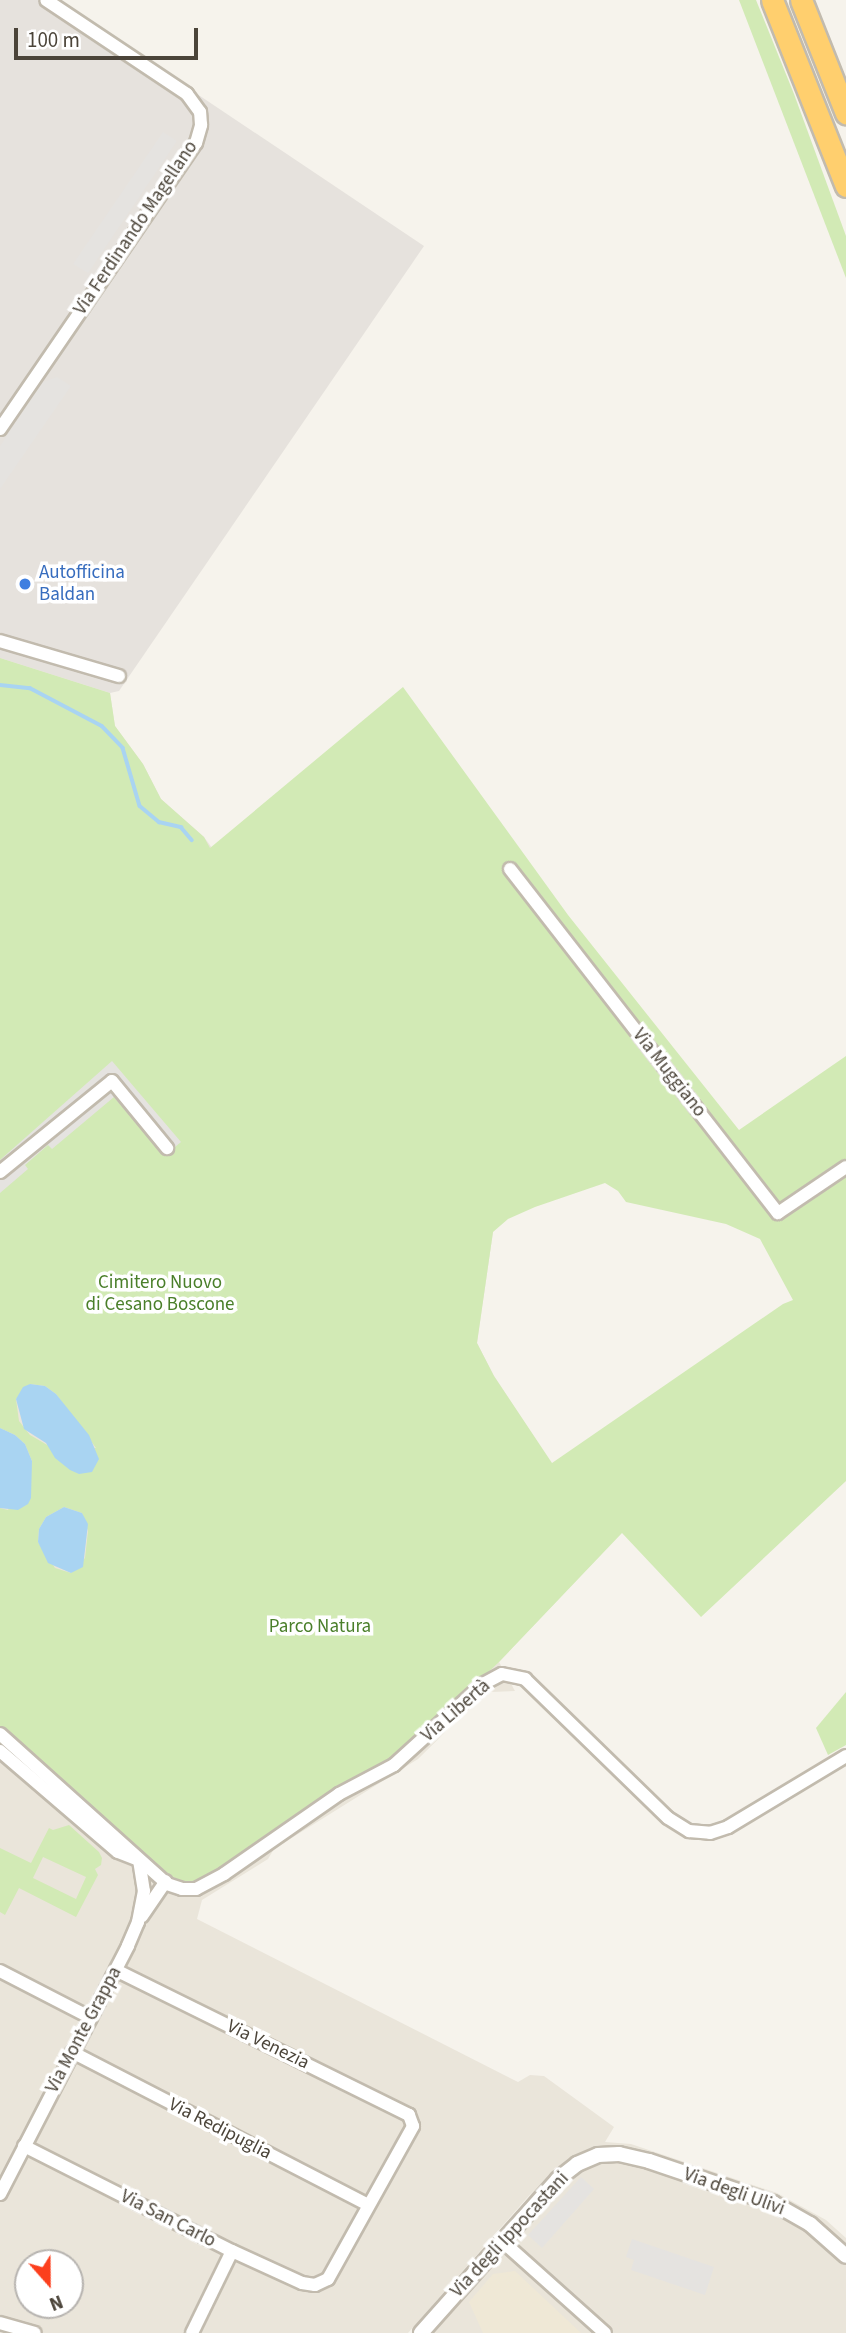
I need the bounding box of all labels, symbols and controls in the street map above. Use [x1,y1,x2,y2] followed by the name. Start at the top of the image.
[18,14,201,58] scale bar
[27,25,80,55] text: 100 m
[69,137,203,319] street label: Via Ferdinando Magellano
[39,562,125,606] place label: Autofficina Baldan
[17,576,33,592] marker: Autofficina Baldan
[627,1024,711,1122] street label: Via Muggiano
[85,1272,235,1316] park label: Cimitero Nuovo di Cesano Boscone
[269,1616,371,1638] park label: Parco Natura
[417,1675,495,1747] street label: Via Libertà
[41,1963,127,2097] street label: Via Monte Grappa
[223,2015,313,2075] street label: Via Venezia
[165,2093,275,2165] street label: Via Redipuglia
[680,2163,788,2221] street label: Via degli Ulivi
[446,2168,574,2302] street label: Via degli Ippocastani
[117,2185,219,2253] street label: Via San Carlo
[14,2249,84,2319] north arrow
[45,2287,67,2317] text: N

